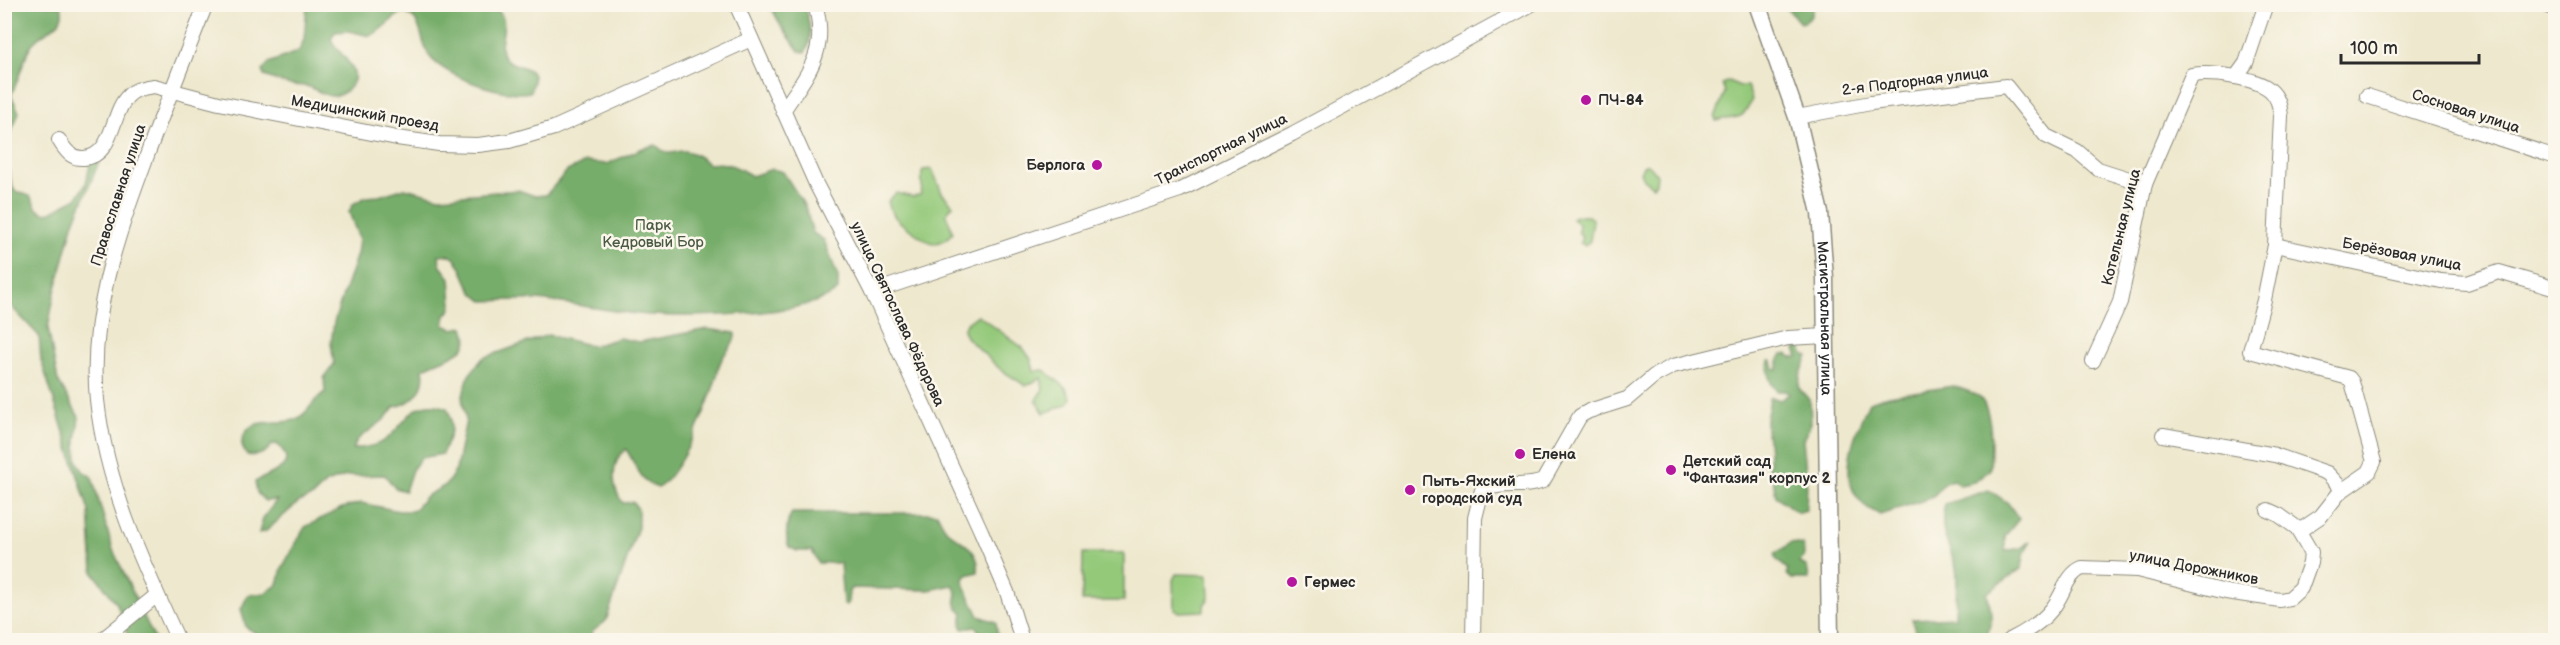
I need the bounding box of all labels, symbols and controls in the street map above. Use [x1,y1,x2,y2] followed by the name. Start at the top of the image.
[2341,27,2479,65] scale bar
[2350,38,2398,59] text: 100 m
[1841,63,1990,100] street label: 2-я Подгорная улица
[2410,85,2522,138] street label: Сосновая улица
[289,91,440,136] street label: Медицинский проезд
[1598,91,1644,110] place label: ПЧ-84
[1579,93,1593,107] marker: ПЧ-84
[1152,109,1291,190] street label: Транспортная улица
[87,122,150,269] street label: Православная улица
[1026,156,1085,175] place label: Берлога
[1090,158,1104,172] marker: Берлога
[2098,167,2145,288] street label: Котельная улица
[602,216,704,252] park label: Парк Кедровый Бор
[846,219,949,410] street label: улица Святослава Фёдорова
[2341,234,2463,275] street label: Берёзовая улица
[1812,240,1836,396] street label: Магистральная улица
[1532,445,1576,464] place label: Елена
[1513,447,1527,461] marker: Елена
[1683,452,1830,488] place label: Детский сад "Фантазия" корпус 2
[1664,463,1678,477] marker: Детский сад "Фантазия" корпус 2
[1422,472,1522,508] place label: Пыть-Яхский городской суд
[1403,483,1417,497] marker: Пыть-Яхский городской суд
[2128,546,2260,589] street label: улица Дорожников
[1304,573,1356,592] place label: Гермес
[1285,575,1299,589] marker: Гермес

